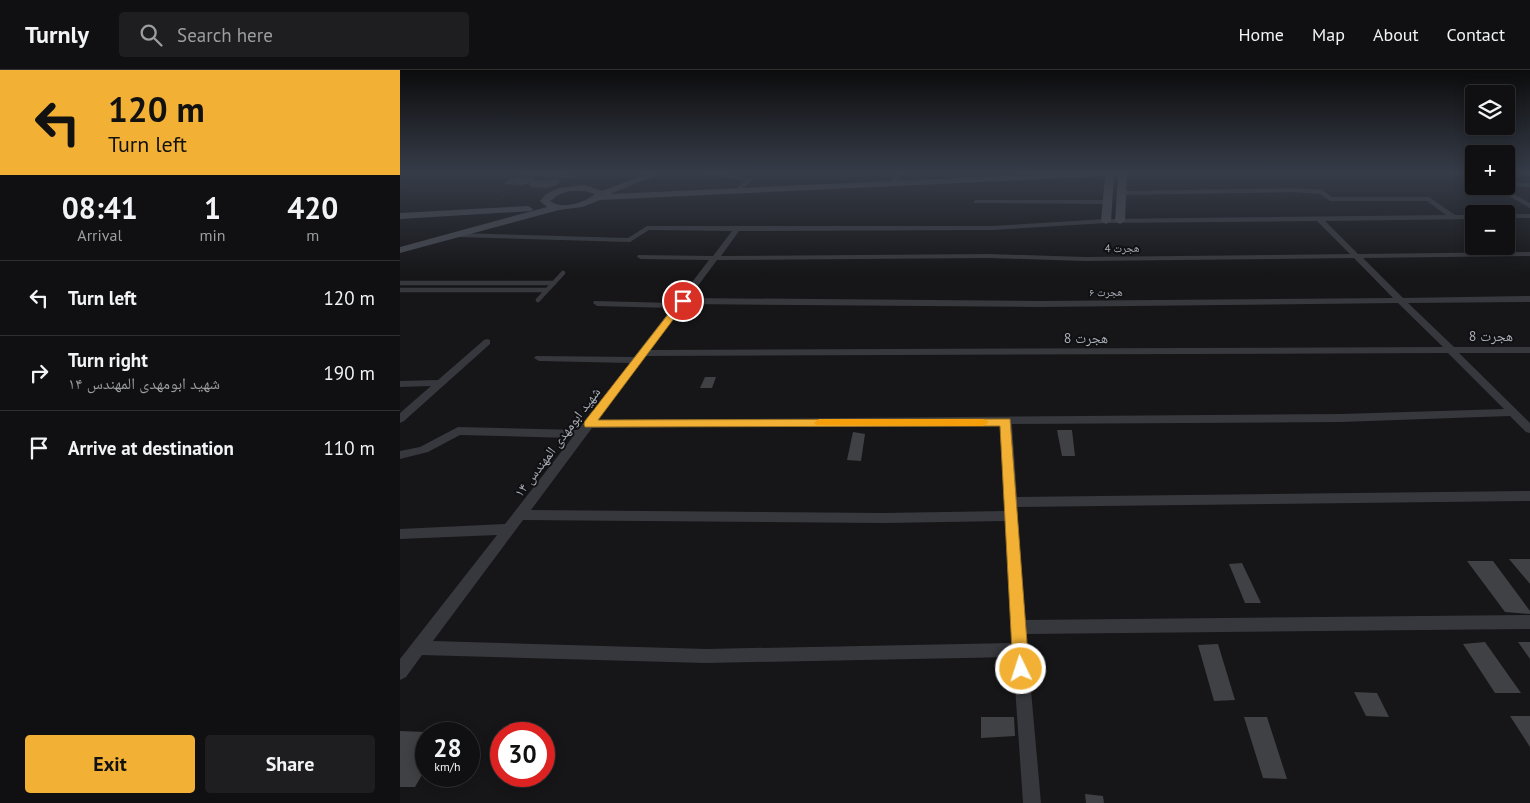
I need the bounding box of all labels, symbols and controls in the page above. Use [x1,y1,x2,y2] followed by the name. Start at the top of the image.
[119,12,469,57] search box
[25,19,89,50] text: Turnly
[137,21,165,49] icon: search
[177,23,273,47] text: Search here
[1238,23,1284,46] text: Home
[1312,23,1345,46] text: Map
[1373,23,1419,46] text: About
[1447,23,1505,46] text: Contact
[1465,85,1515,255] map controls
[1465,85,1515,135] button: layers
[108,86,205,132] text: 120 m
[25,90,90,155] icon: left
[108,130,187,158] text: Turn left
[1465,145,1515,195] button: +
[62,188,138,227] text: 08:41
[204,188,221,227] text: 1
[287,188,338,227] text: 420
[1465,205,1515,255] button: −
[77,225,122,245] text: Arrival
[200,225,226,245] text: min
[306,225,319,245] text: m
[1104,241,1140,255] street label: هجرت 4
[662,280,704,322] pin
[25,284,53,312] icon: left
[1089,285,1123,299] street label: هجرت ۶
[68,286,137,310] text: Turn left
[323,286,375,310] text: 120 m
[669,287,697,315] icon: arrive
[1469,327,1513,345] street label: هجرت 8
[1064,329,1108,347] street label: هجرت 8
[68,348,148,372] text: Turn right
[25,359,53,387] icon: right
[323,361,375,385] text: 190 m
[68,373,220,393] text: شهید ابومهدی المهندس ۱۴
[510,383,604,501] street label: شهید ابومهدی المهندس ۱۴
[25,434,53,462] icon: arrive
[68,436,234,460] text: Arrive at destination
[323,436,375,460] text: 110 m
[994,642,1046,694] position arrow
[490,722,555,787] speed limit sign: 30
[433,732,462,764] text: 28
[25,735,195,793] button: Exit
[205,735,375,793] button: Share
[434,759,461,774] text: km/h

